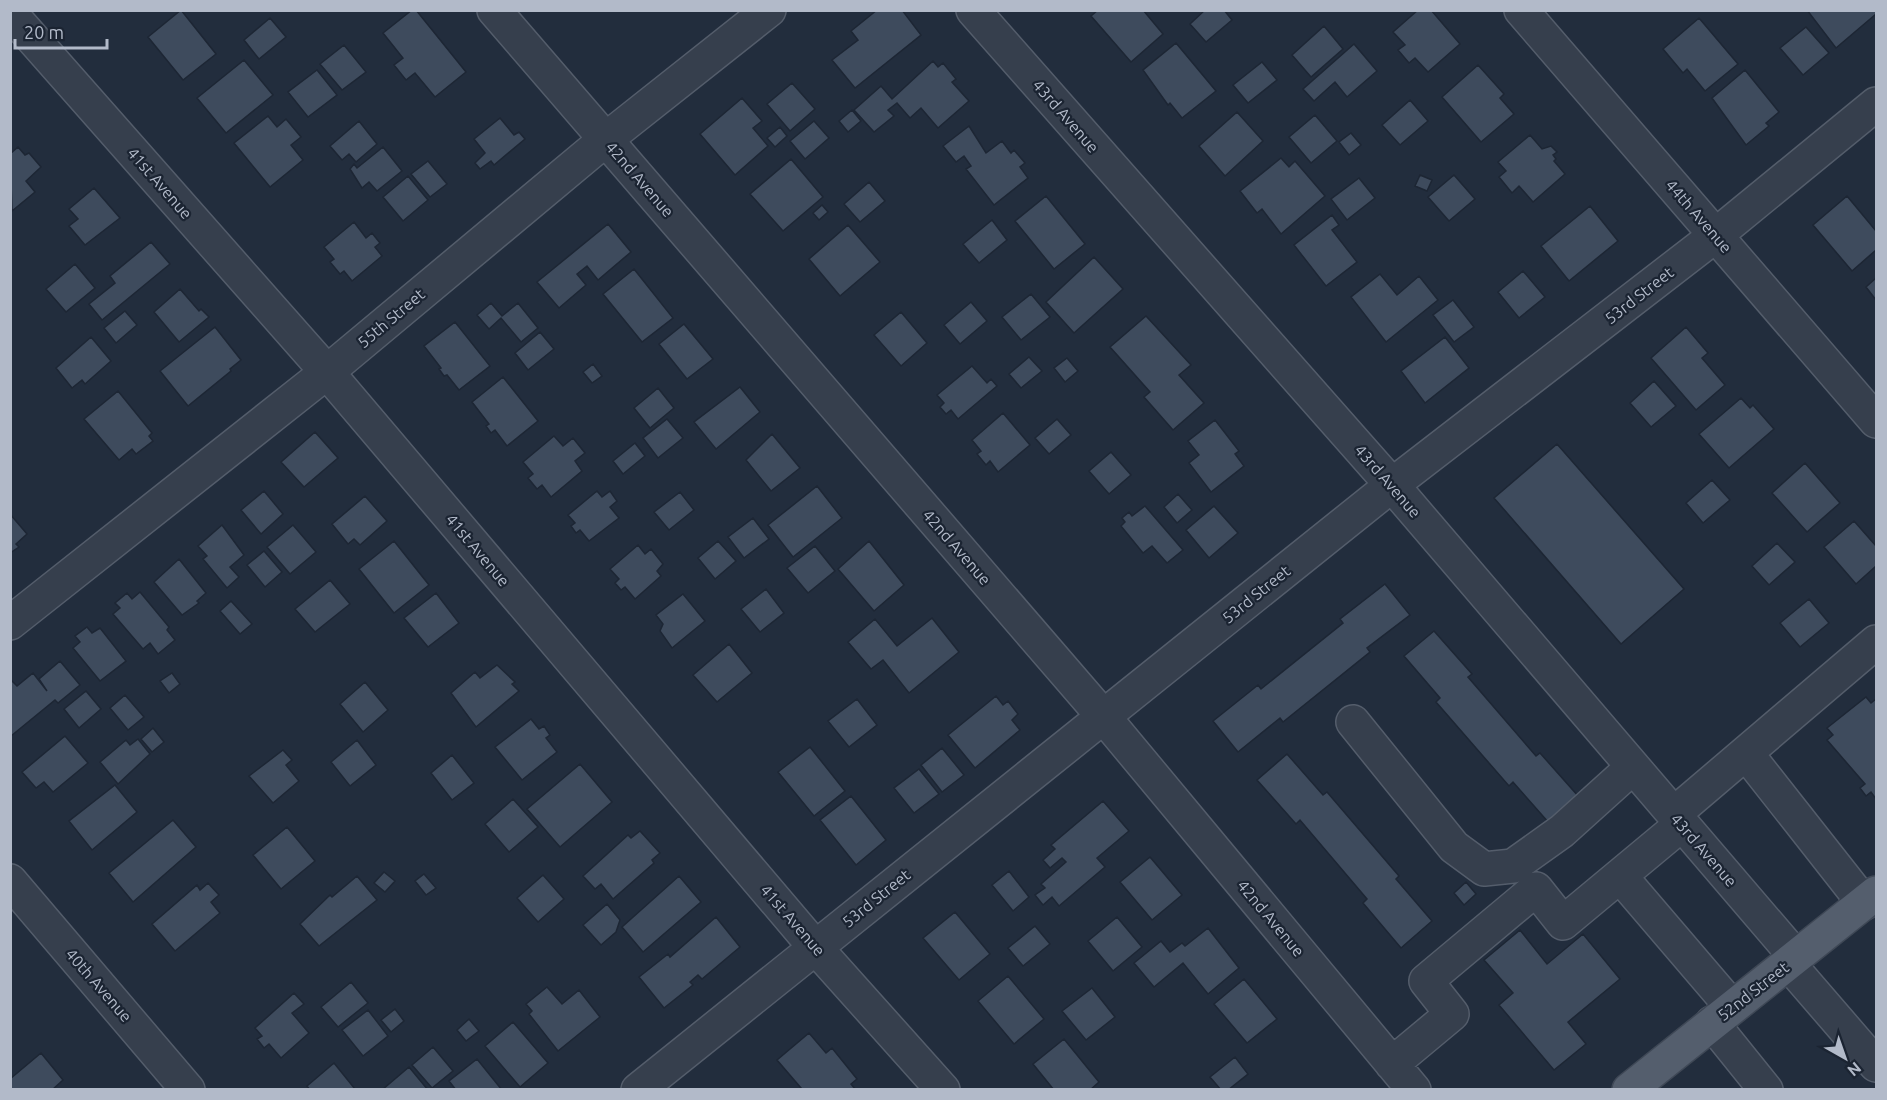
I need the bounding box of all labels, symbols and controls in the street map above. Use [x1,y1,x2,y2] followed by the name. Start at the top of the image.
[15,12,106,50] scale bar
[24,22,64,42] text: 20 m
[1029,76,1103,156] street label: 43rd Avenue
[602,138,678,220] street label: 42nd Avenue
[124,144,196,222] street label: 41st Avenue
[1662,176,1736,256] street label: 44th Avenue
[1601,262,1677,327] street label: 53rd Street
[354,284,429,351] street label: 55th Street
[1351,441,1425,521] street label: 43rd Avenue
[919,506,995,588] street label: 42nd Avenue
[443,510,513,590] street label: 41st Avenue
[1219,561,1294,627] street label: 53rd Street
[1667,810,1741,890] street label: 43rd Avenue
[839,865,914,931] street label: 53rd Street
[1234,876,1308,960] street label: 42nd Avenue
[757,881,829,959] street label: 41st Avenue
[62,945,136,1025] street label: 40th Avenue
[1714,957,1793,1024] street label: 52nd Street
[1815,1028,1875,1088] north arrow
[1844,1059,1865,1080] text: N

